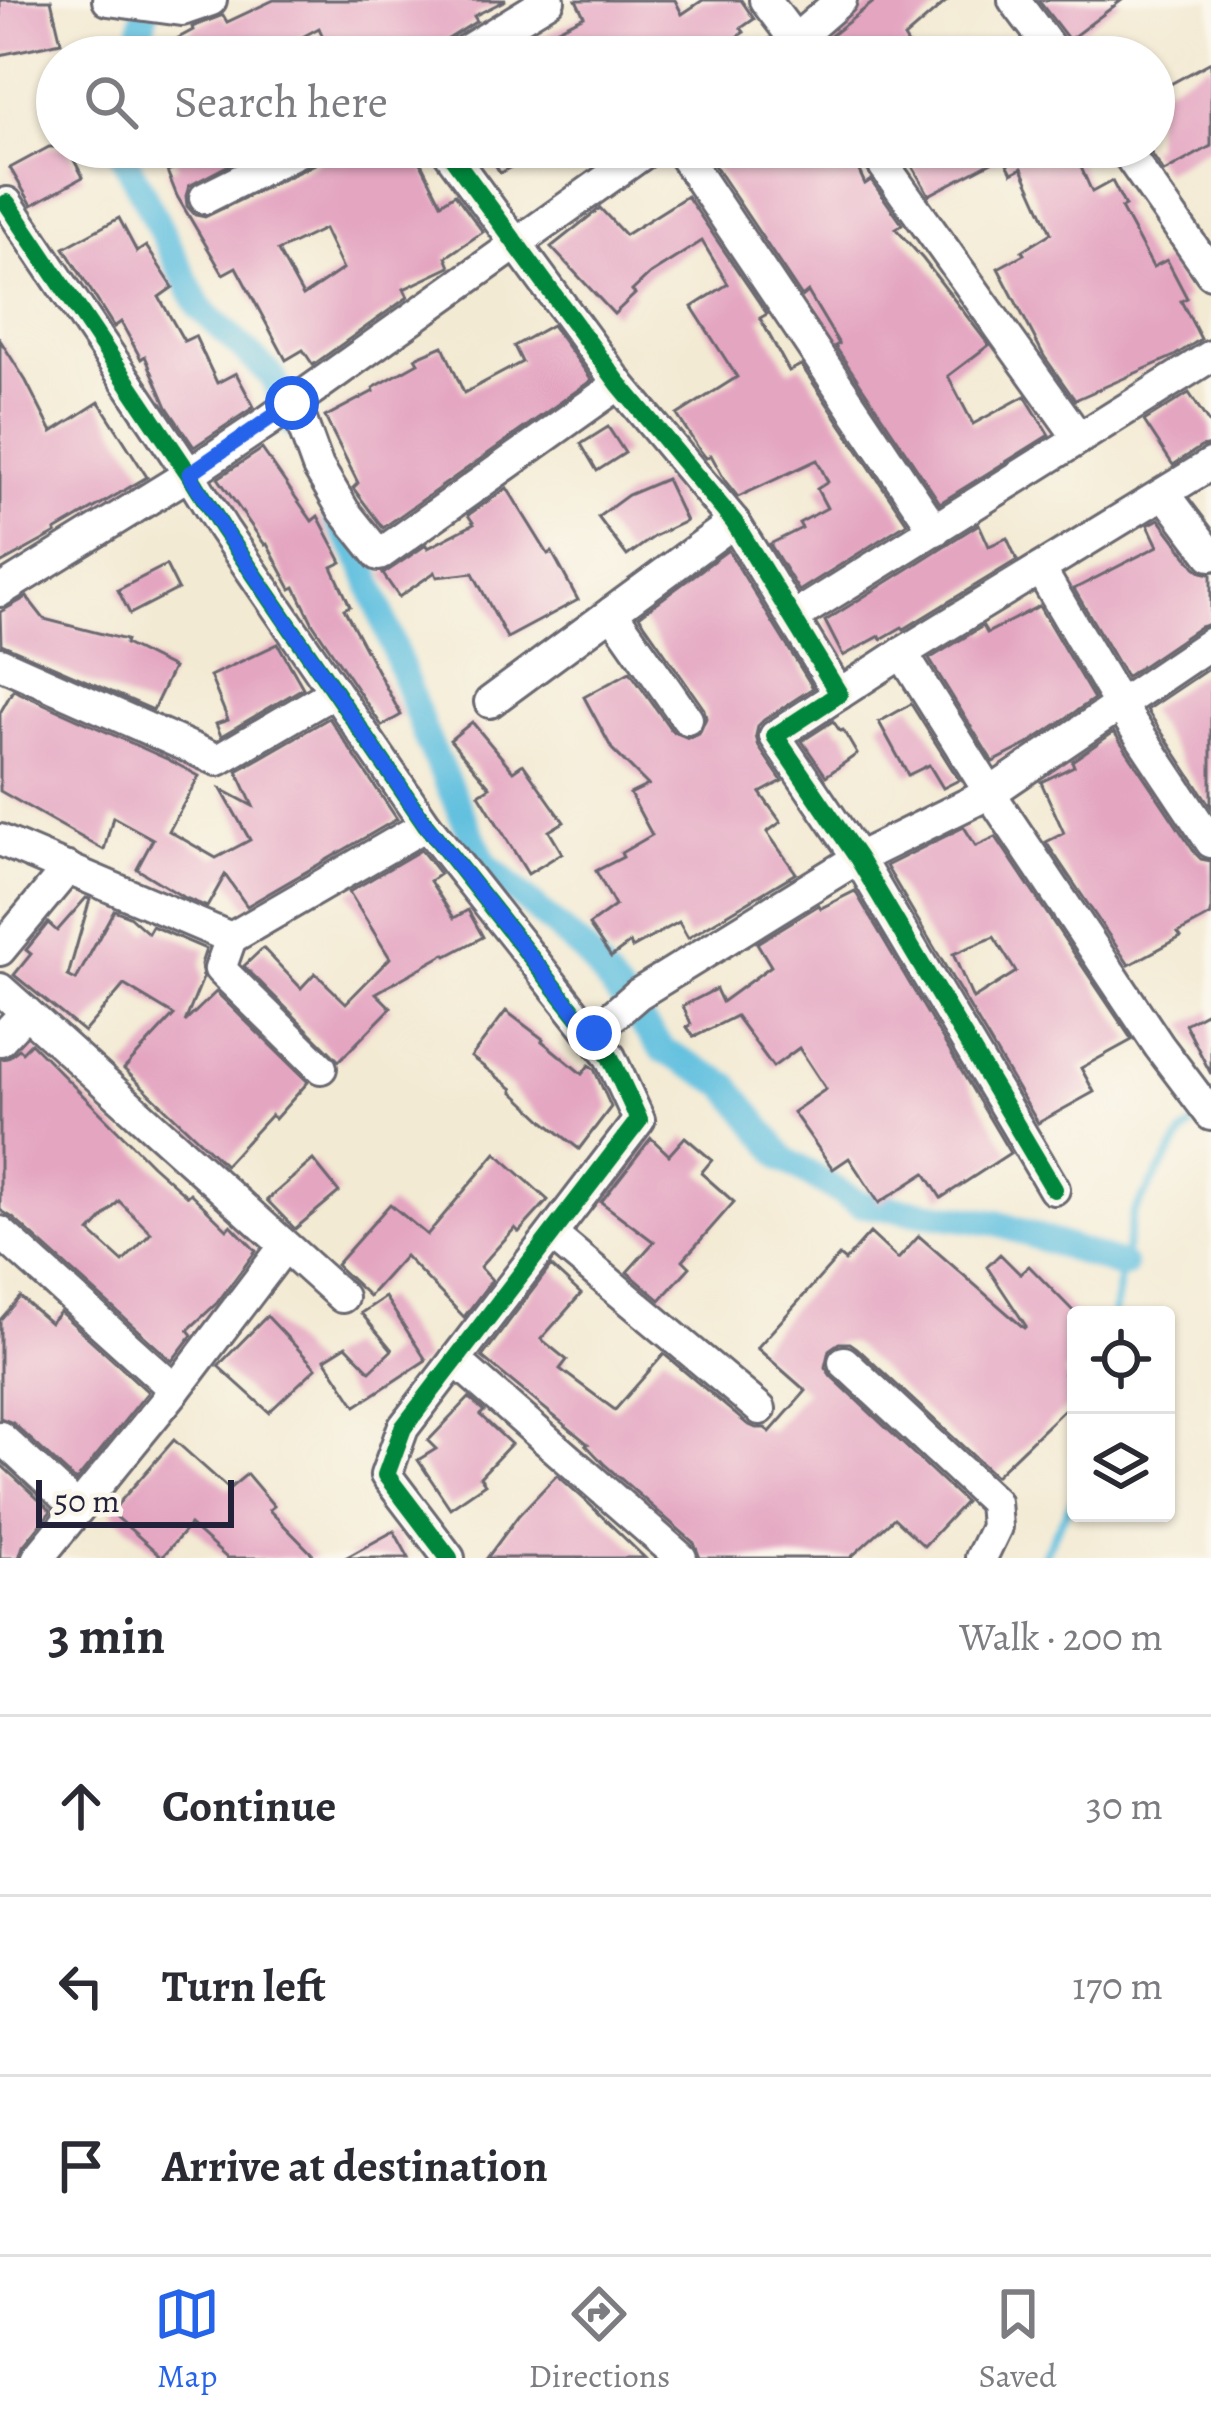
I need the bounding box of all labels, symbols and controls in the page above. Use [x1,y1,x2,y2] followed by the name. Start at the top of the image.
[36,36,1175,168] search box
[78,69,144,135] icon: search
[174,71,388,133] text: Search here
[265,376,319,430] route start
[567,1006,621,1060] route end
[1067,1306,1175,1522] map controls
[1067,1306,1175,1414] button: locate
[1067,1414,1175,1522] button: layers
[36,1474,234,1527] scale bar
[54,1478,120,1523] text: 50 m
[48,1601,165,1671] text: 3 min
[959,1610,1163,1663] text: Walk · 200 m
[48,1773,114,1839] icon: ahead
[162,1775,336,1837] text: Continue
[1086,1779,1163,1832] text: 30 m
[48,1953,114,2019] icon: left
[162,1955,326,2017] text: Turn left
[1072,1959,1163,2012] text: 170 m
[48,2133,114,2199] icon: arrive
[162,2135,548,2197] text: Arrive at destination
[154,2281,220,2398] tab: Map
[529,2281,670,2398] tab: Directions
[979,2281,1057,2398] tab: Saved

